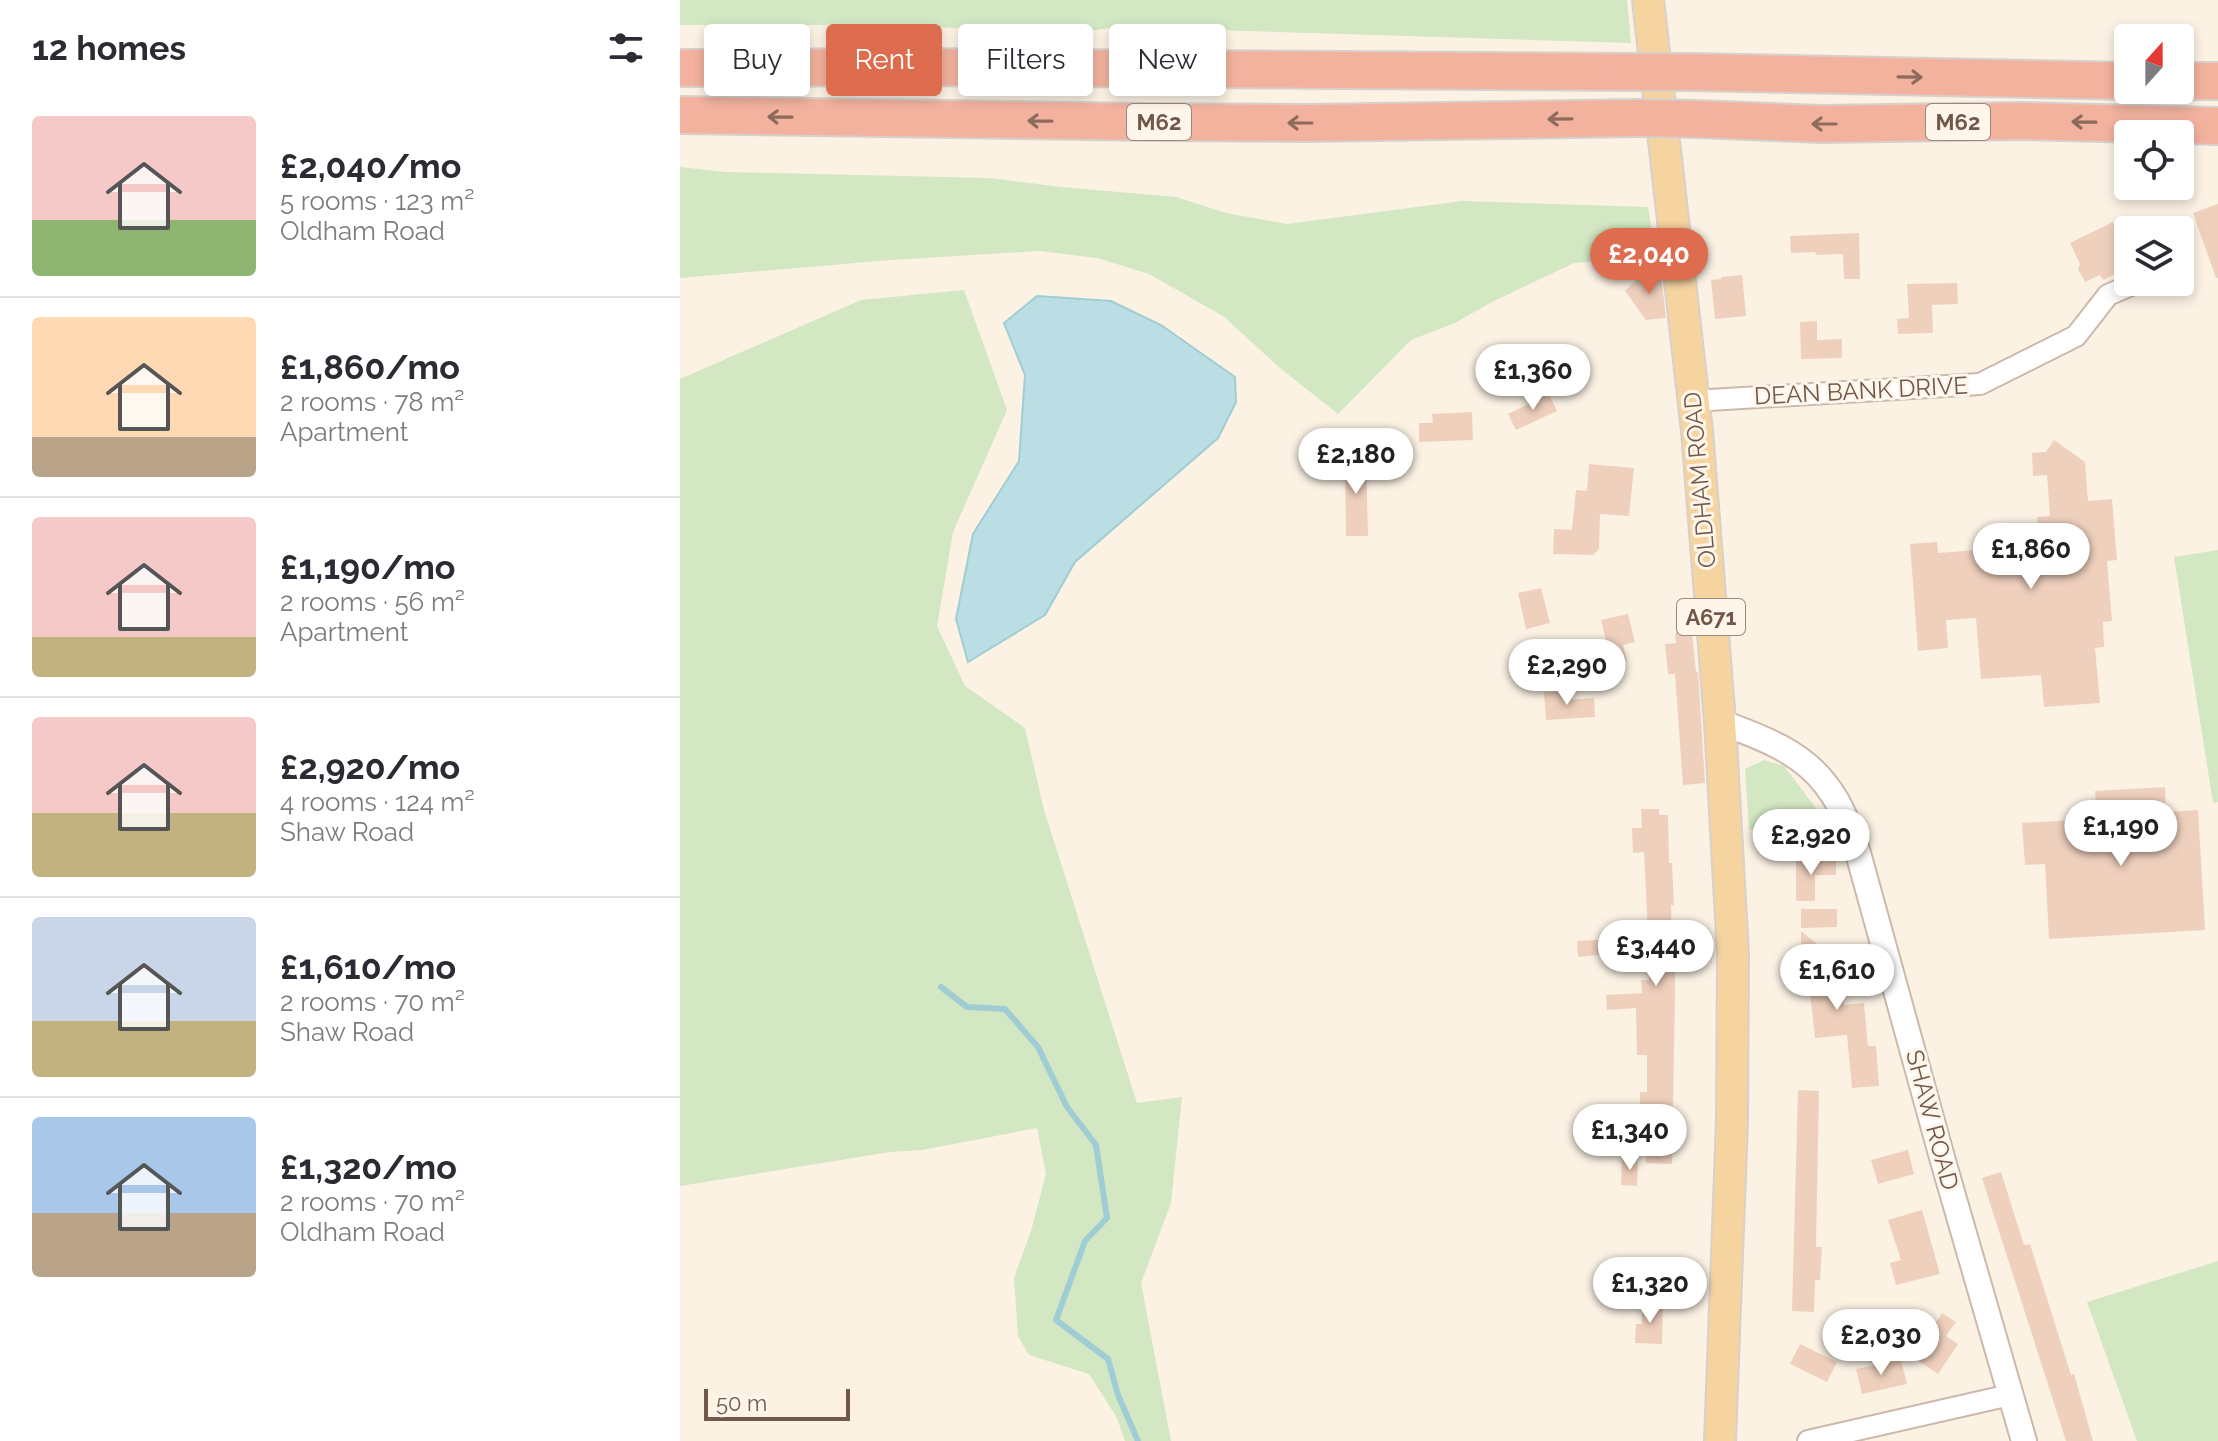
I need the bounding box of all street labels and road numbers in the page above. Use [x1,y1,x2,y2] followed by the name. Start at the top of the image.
[1127,104,1191,140] road number: M62
[1926,104,1990,140] road number: M62
[1753,370,1969,411] street label: DEAN BANK DRIVE
[1677,391,1722,569] street label: OLDHAM ROAD
[1677,599,1745,635] road number: A671
[1900,1047,1965,1193] street label: SHAW ROAD

